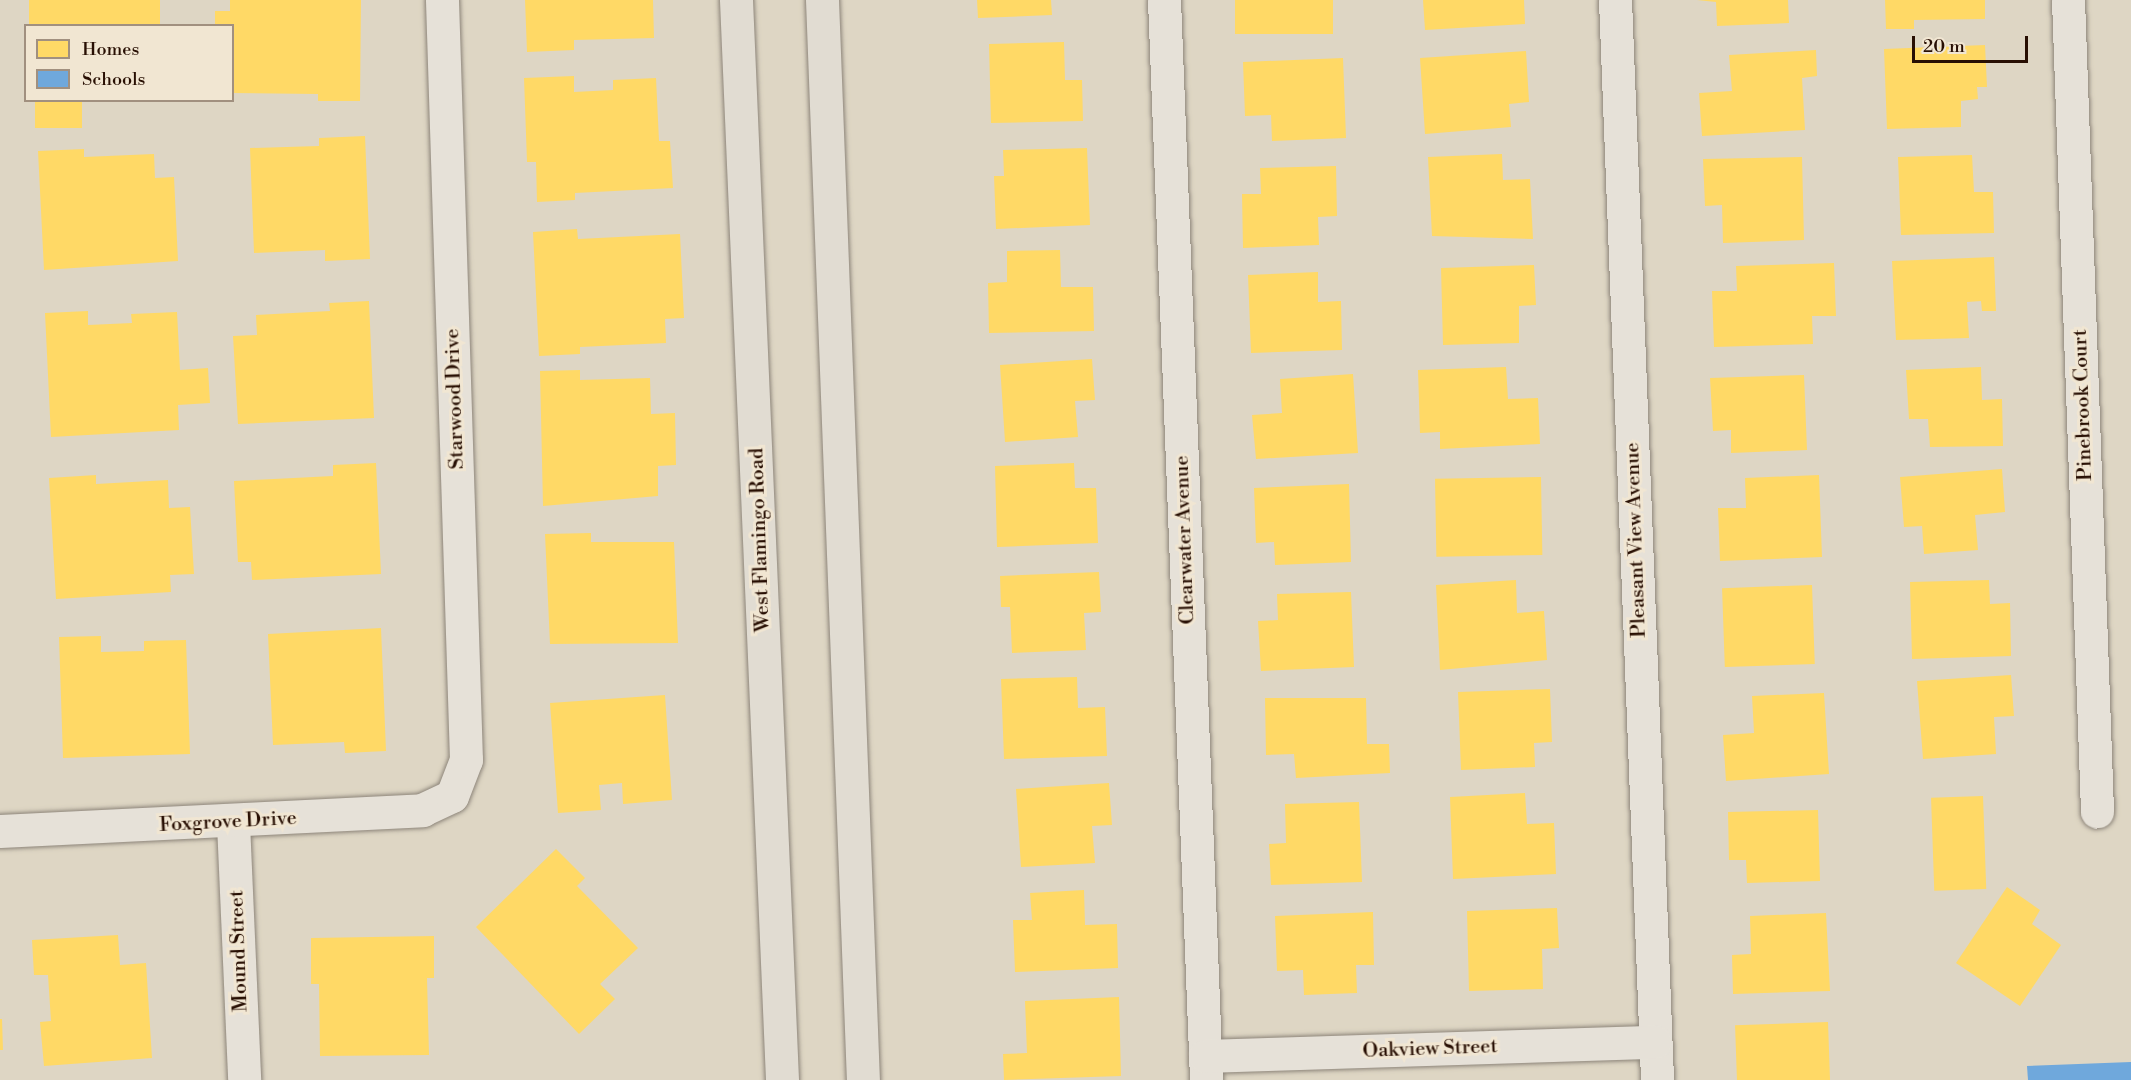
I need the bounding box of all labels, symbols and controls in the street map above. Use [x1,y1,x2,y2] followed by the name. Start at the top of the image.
[24,24,234,102] legend
[1915,24,2030,62] scale bar
[1923,35,1965,58] text: 20 m
[82,38,139,61] text: Homes
[82,68,145,91] text: Schools
[441,328,469,470] street label: Starwood Drive
[2068,329,2098,481] street label: Pinebrook Court
[1621,442,1651,638] street label: Pleasant View Avenue
[745,447,775,633] street label: West Flamingo Road
[1170,455,1200,625] street label: Clearwater Avenue
[159,806,297,838] street label: Foxgrove Drive
[225,890,253,1012] street label: Mound Street
[1362,1035,1498,1063] street label: Oakview Street

